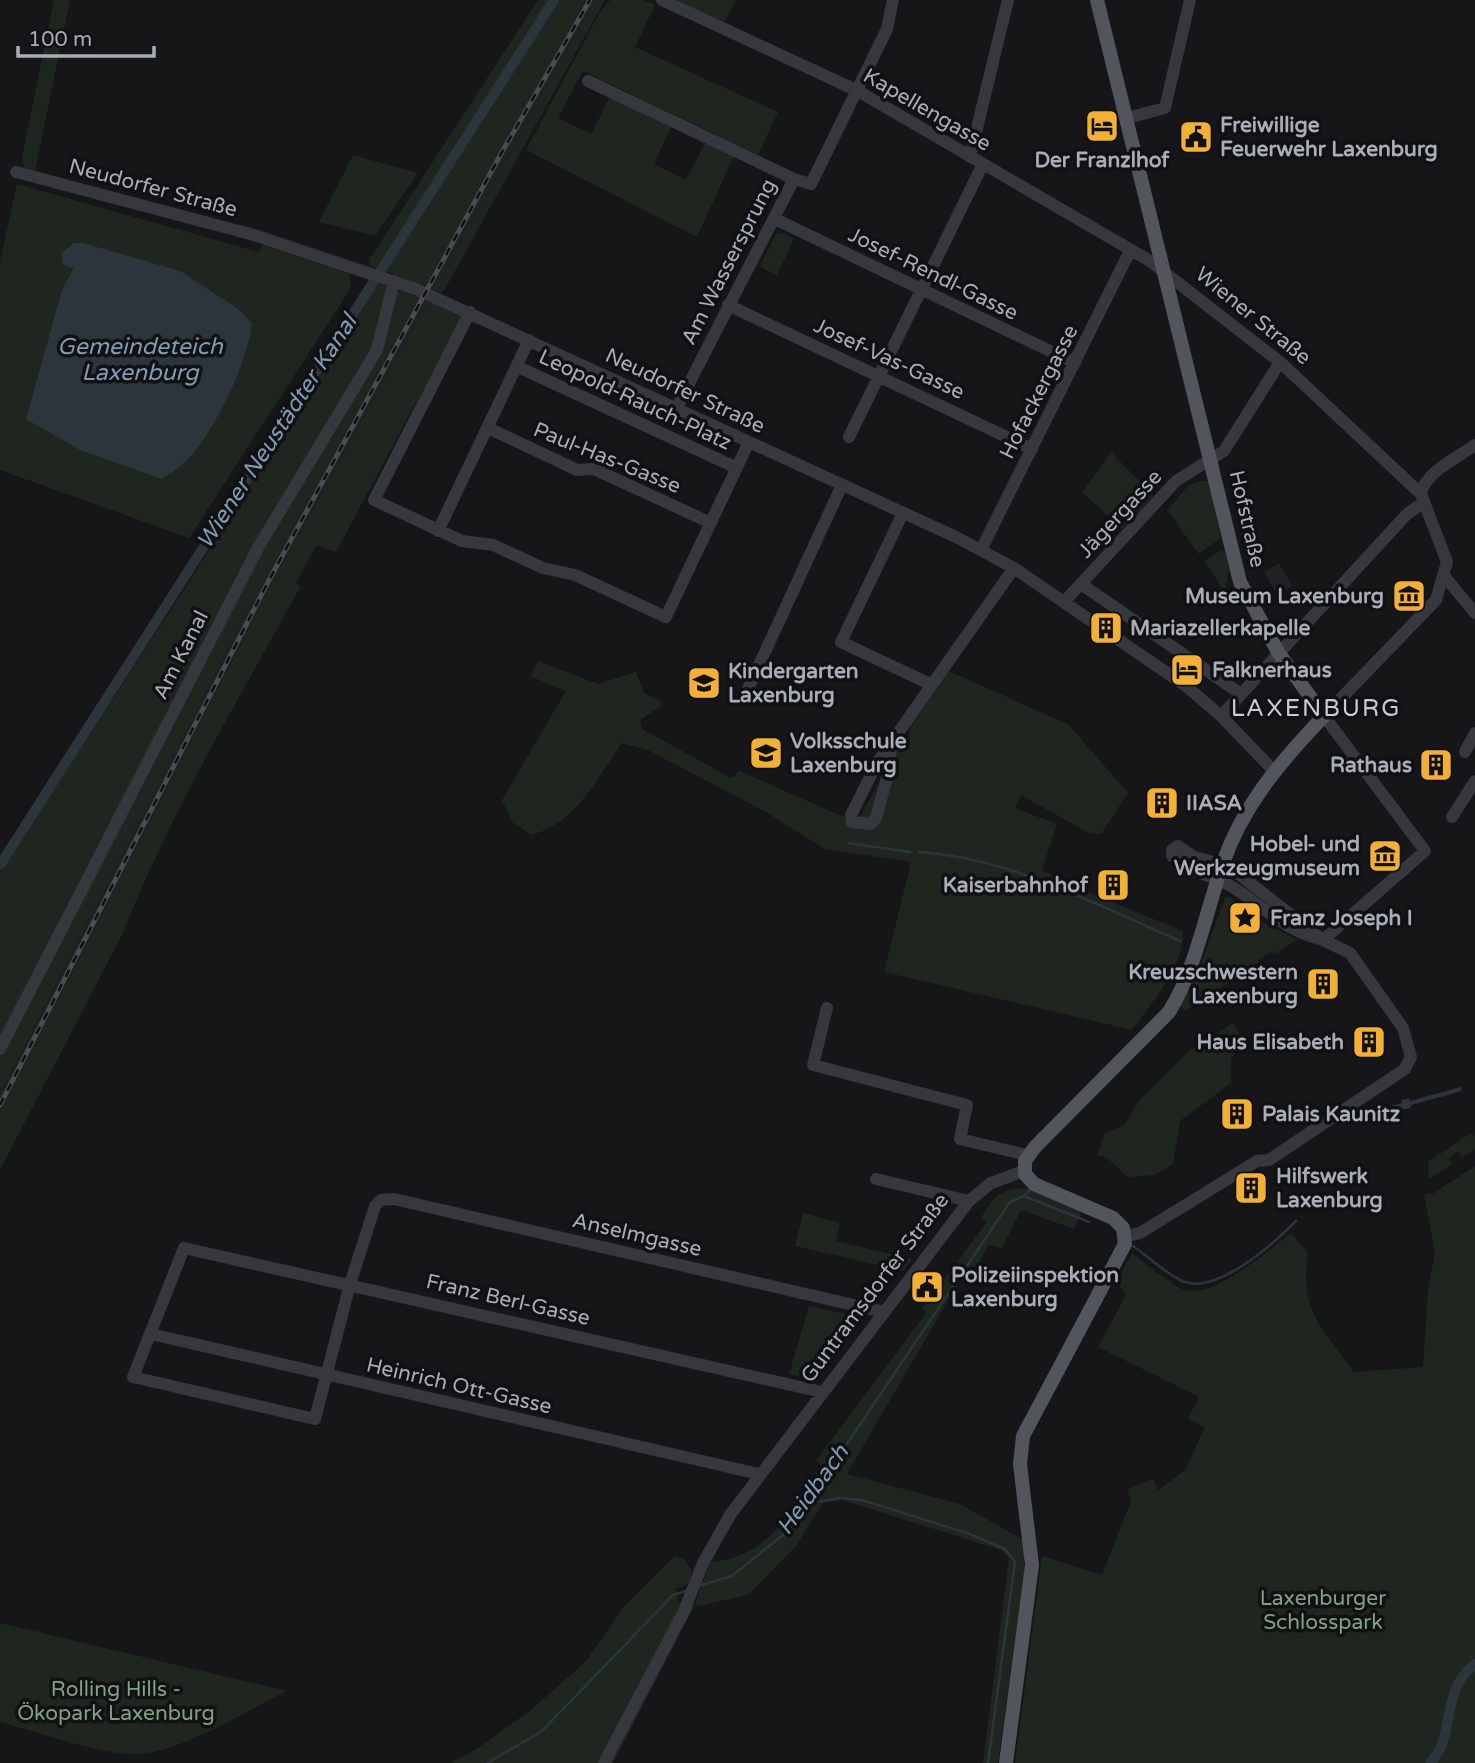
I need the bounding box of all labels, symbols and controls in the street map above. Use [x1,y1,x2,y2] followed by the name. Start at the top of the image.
[18,14,154,58] scale bar
[28,27,92,52] text: 100 m
[859,63,995,157] street label: Kapellengasse
[1083,107,1121,145] hotel icon: Der Franzlhof
[1220,113,1438,162] place label: Freiwillige Feuerwehr Laxenburg
[1177,118,1215,156] public building icon: Freiwillige Feuerwehr Laxenburg
[1035,148,1170,173] place label: Der Franzlhof
[66,154,240,223] street label: Neudorfer Straße
[676,175,782,349] street label: Am Wassersprung
[844,222,1022,326] street label: Josef-Rendl-Gasse
[1190,262,1316,370] street label: Wiener Straße
[191,308,364,554] water label: Wiener Neustädter Kanal
[810,313,968,405] street label: Josef-Vas-Gasse
[995,321,1084,463] street label: Hofackergasse
[57,333,224,387] water label: Gemeindeteich Laxenburg
[601,343,769,439] street label: Neudorfer Straße
[535,344,735,456] street label: Leopold-Rauch-Platz
[530,417,684,499] street label: Paul-Has-Gasse
[1073,465,1167,563] street label: Jägergasse
[1224,468,1270,570] street label: Hofstraße
[1390,577,1428,615] museum icon: Museum Laxenburg
[1185,584,1384,609] place label: Museum Laxenburg
[148,607,214,703] street label: Am Kanal
[1087,609,1125,647] building icon: Mariazellerkapelle
[1130,616,1311,641] place label: Mariazellerkapelle
[1168,651,1206,689] hotel icon: Falknerhaus
[1212,658,1332,683] place label: Falknerhaus
[728,659,859,708] place label: Kindergarten Laxenburg
[685,664,723,702] school or university icon: Kindergarten Laxenburg
[1231,694,1401,723] district label: LAXENBURG
[790,729,907,778] place label: Volksschule Laxenburg
[747,734,785,772] school or university icon: Volksschule Laxenburg
[1417,746,1455,784] building icon: Rathaus
[1330,753,1412,778] place label: Rathaus
[1143,784,1181,822] building icon: IIASA
[1186,791,1242,816] place label: IIASA
[1174,832,1360,881] place label: Hobel- und Werkzeugmuseum
[1366,837,1404,875] museum icon: Hobel- und Werkzeugmuseum
[1094,866,1132,904] building icon: Kaiserbahnhof
[943,873,1089,898] place label: Kaiserbahnhof
[1226,899,1264,937] place icon: Franz Joseph I
[1270,906,1413,931] place label: Franz Joseph I
[1128,960,1298,1009] place label: Kreuzschwestern Laxenburg
[1304,965,1342,1003] building icon: Kreuzschwestern Laxenburg
[1350,1023,1388,1061] building icon: Haus Elisabeth
[1196,1030,1344,1055] place label: Haus Elisabeth
[1218,1095,1256,1133] building icon: Palais Kaunitz
[1262,1102,1401,1127] place label: Palais Kaunitz
[1276,1164,1383,1213] place label: Hilfswerk Laxenburg
[1232,1169,1270,1207] building icon: Hilfswerk Laxenburg
[796,1188,954,1387] street label: Guntramsdorfer Straße
[570,1208,704,1262] street label: Anselmgasse
[951,1263,1119,1312] place label: Polizeiinspektion Laxenburg
[908,1268,946,1306] public building icon: Polizeiinspektion Laxenburg
[424,1269,592,1331] street label: Franz Berl-Gasse
[364,1352,554,1420] street label: Heinrich Ott-Gasse
[771,1439,855,1540] water label: Heidbach
[1260,1586,1386,1635] park label: Laxenburger Schlosspark
[17,1677,215,1726] park label: Rolling Hills - Ökopark Laxenburg

